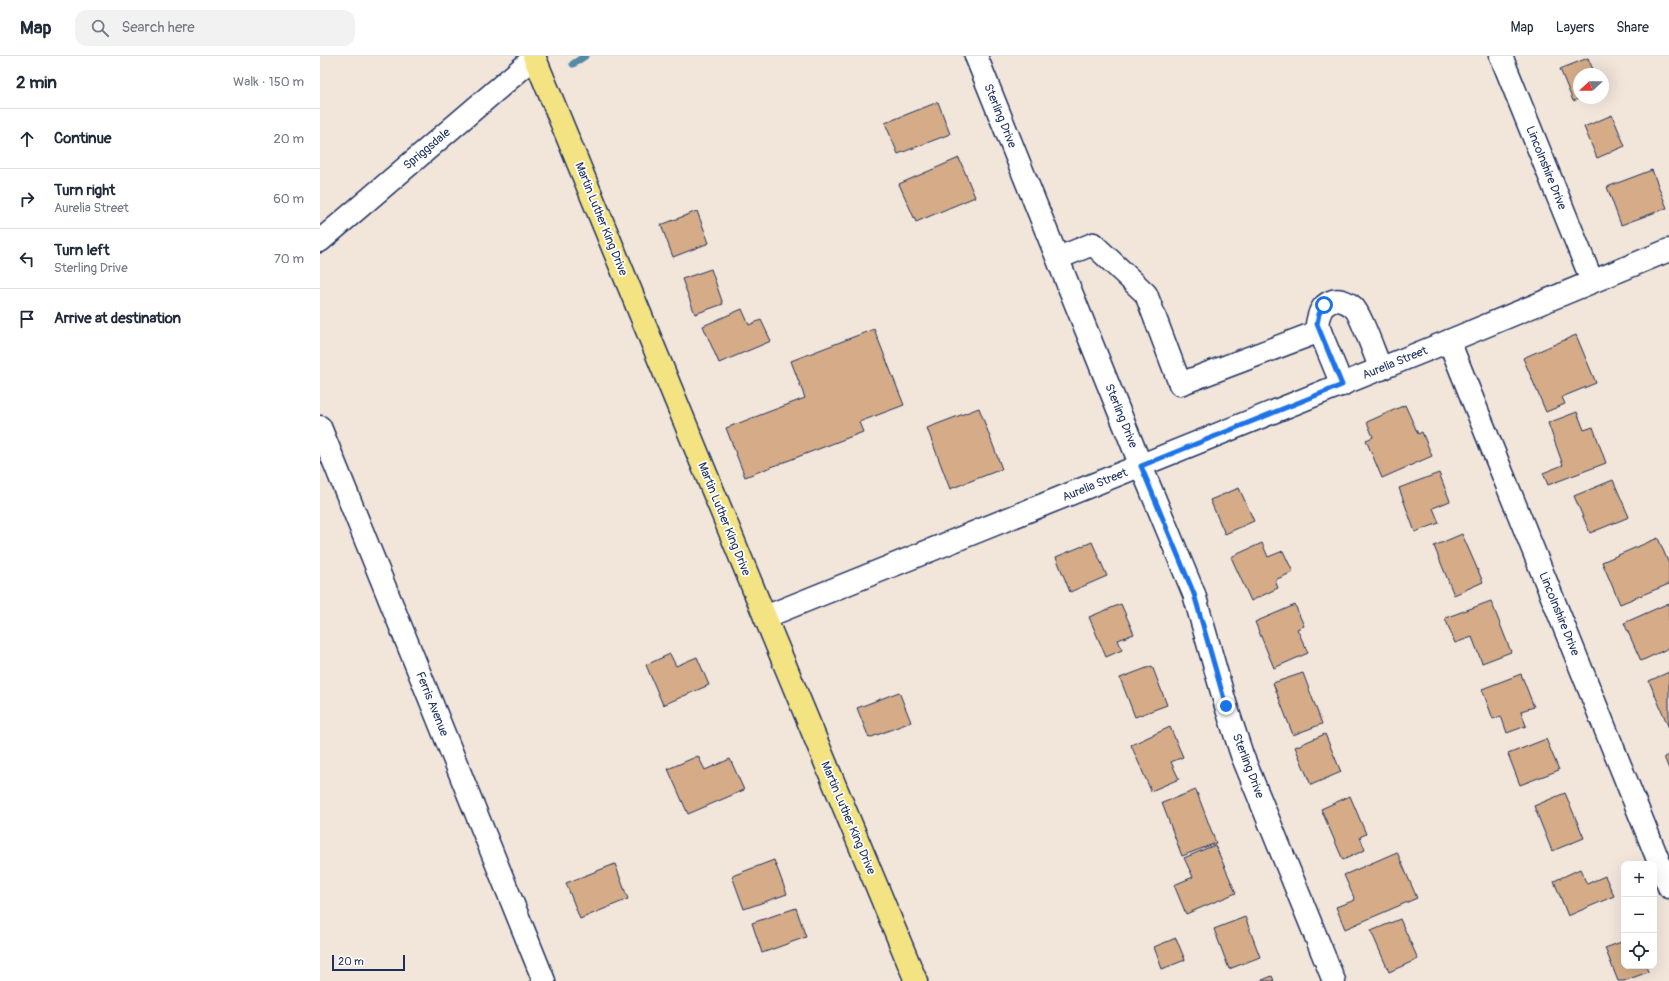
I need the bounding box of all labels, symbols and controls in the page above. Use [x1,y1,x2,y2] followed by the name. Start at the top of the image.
[75,10,355,46] search box
[20,16,51,40] text: Map
[89,17,111,39] icon: search
[121,18,195,37] text: Search here
[1511,19,1534,36] text: Map
[1556,19,1594,36] text: Layers
[1616,19,1649,36] text: Share
[1573,68,1609,104] north arrow
[16,72,57,93] text: 2 min
[233,74,304,90] text: Walk · 150 m
[980,82,1020,150] street label: Sterling Drive
[1522,124,1570,212] street label: Lincolnshire Drive
[400,125,454,173] street label: Spriggsdale
[16,128,38,150] icon: ahead
[54,129,112,148] text: Continue
[273,131,304,147] text: 20 m
[571,160,631,278] street label: Martin Luther King Drive
[54,181,115,200] text: Turn right
[16,188,38,210] icon: right
[273,191,304,207] text: 60 m
[54,200,129,216] text: Aurelia Street
[54,241,110,260] text: Turn left
[16,248,38,270] icon: left
[274,251,304,267] text: 70 m
[54,260,128,276] text: Sterling Drive
[1315,296,1333,314] route start
[16,308,38,330] icon: arrive
[54,309,181,328] text: Arrive at destination
[1360,343,1430,383] street label: Aurelia Street
[1101,382,1141,450] street label: Sterling Drive
[694,460,754,578] street label: Martin Luther King Drive
[1060,465,1130,505] street label: Aurelia Street
[1535,570,1583,658] street label: Lincolnshire Drive
[412,670,452,739] street label: Ferris Avenue
[1217,697,1235,715] route end
[1229,732,1267,800] street label: Sterling Drive
[817,759,879,877] street label: Martin Luther King Drive
[1621,861,1657,969] map controls
[1621,861,1657,897] button: +
[1621,897,1657,933] button: −
[1621,933,1657,969] button: locate
[332,953,405,972] scale bar
[338,955,364,968] text: 20 m

